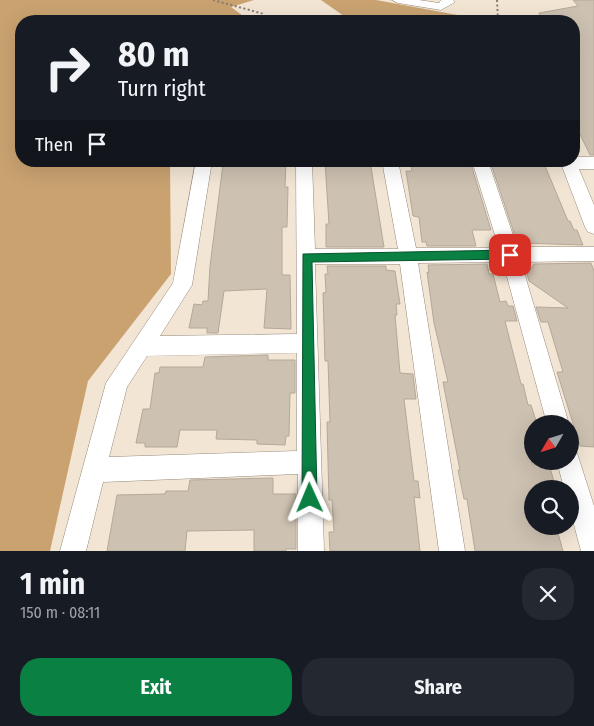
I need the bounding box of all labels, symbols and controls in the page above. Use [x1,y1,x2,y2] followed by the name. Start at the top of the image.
[118,33,190,75] text: 80 m
[35,35,100,100] icon: right
[118,75,206,102] text: Turn right
[83,130,111,158] icon: arrive
[35,133,73,156] text: Then
[489,234,531,276] pin
[496,241,524,269] icon: arrive
[524,415,579,470] north arrow
[524,415,579,535] map controls
[283,471,335,523] position arrow
[524,480,579,535] button: search
[20,566,85,602] text: 1 min
[522,568,574,620] button: close
[20,603,100,622] text: 150 m · 08:11
[20,658,292,716] button: Exit
[302,658,574,716] button: Share

